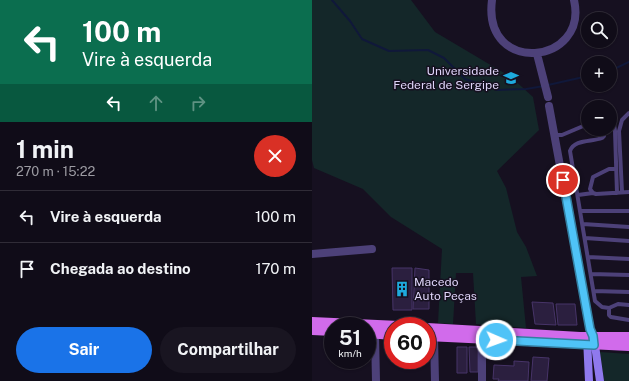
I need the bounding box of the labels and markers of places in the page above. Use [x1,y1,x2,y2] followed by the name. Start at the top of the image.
[393,64,499,92] place label: Universidade Federal de Sergipe
[502,69,520,87] school or university icon: Universidade Federal de Sergipe
[546,163,580,197] pin
[414,275,477,303] place label: Macedo Auto Peças
[393,280,411,298] building icon: Macedo Auto Peças

